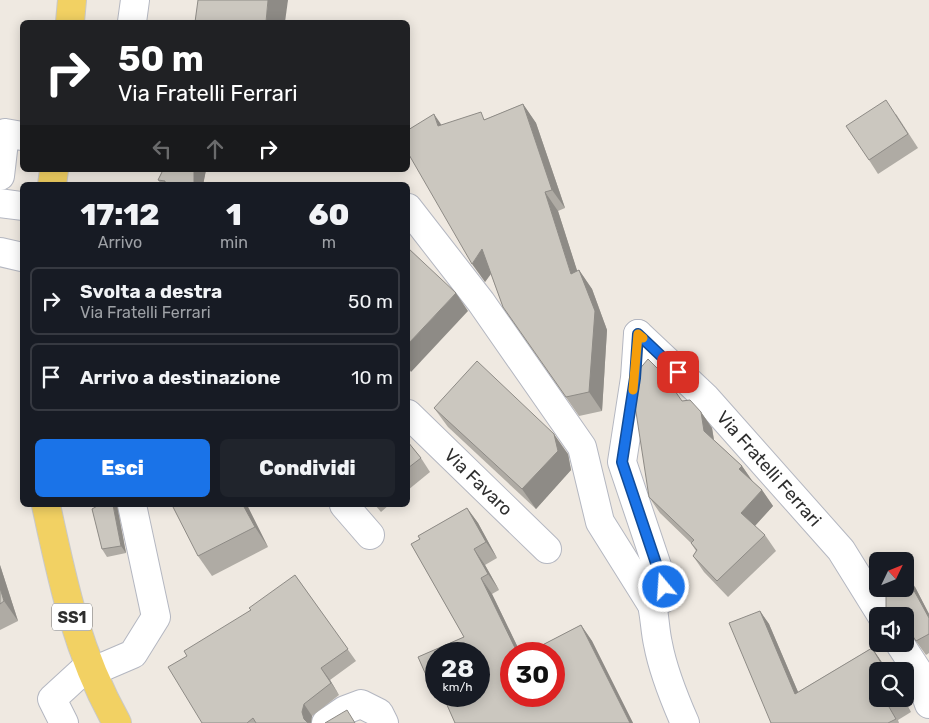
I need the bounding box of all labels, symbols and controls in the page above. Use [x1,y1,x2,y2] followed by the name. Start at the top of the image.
[118,38,204,80] text: 50 m
[35,40,100,105] icon: right
[118,80,298,107] text: Via Fratelli Ferrari
[148,135,176,163] icon: left
[201,135,229,163] icon: ahead
[254,135,282,163] icon: right
[80,197,160,233] text: 17:12
[226,197,242,233] text: 1
[308,197,349,233] text: 60
[98,233,142,252] text: Arrivo
[220,233,248,252] text: min
[322,233,336,252] text: m
[80,280,222,303] text: Svolta a destra
[37,287,65,315] icon: right
[348,290,393,313] text: 50 m
[80,303,211,322] text: Via Fratelli Ferrari
[657,351,699,393] pin
[664,358,692,386] icon: arrive
[37,363,65,391] icon: arrive
[80,366,281,389] text: Arrivo a destinazione
[351,366,393,389] text: 10 m
[712,406,826,531] street label: Via Fratelli Ferrari
[35,439,210,497] button: Esci
[220,439,395,497] button: Condividi
[440,444,517,520] street label: Via Favaro
[869,552,914,598] north arrow
[869,552,914,707] map controls
[637,560,689,612] position arrow
[52,604,92,630] road number: SS1
[869,607,914,652] button: sound
[500,642,565,707] speed limit sign: 30
[441,654,474,683] text: 28
[869,662,914,707] button: search
[443,680,472,694] text: km/h

